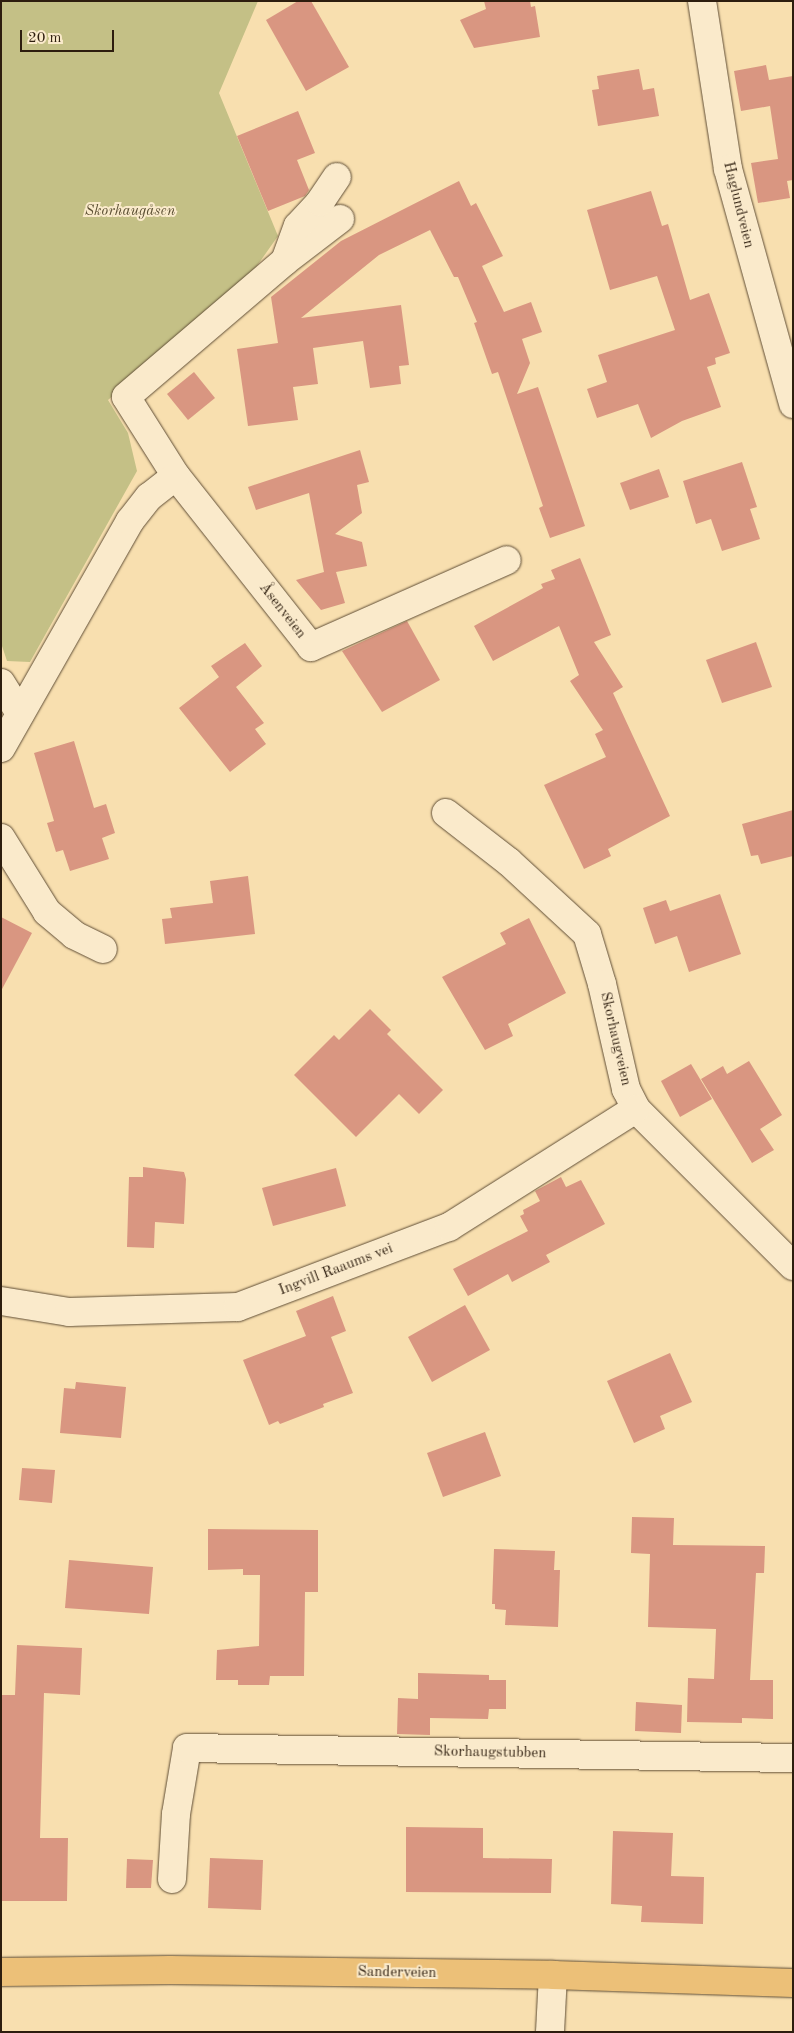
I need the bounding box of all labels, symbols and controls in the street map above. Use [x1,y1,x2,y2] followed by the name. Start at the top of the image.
[22,20,116,52] scale bar
[28,31,62,46] text: 20 m
[719,160,757,250] street label: Haglundveien
[85,203,175,221] park label: Skorhaugåsen
[255,579,309,643] street label: Åsenveien
[595,990,635,1088] street label: Skorhaugveien
[276,1240,396,1300] street label: Ingvill Raaums vei
[434,1743,546,1763] street label: Skorhaugstubben
[357,1963,437,1983] street label: Sanderveien

